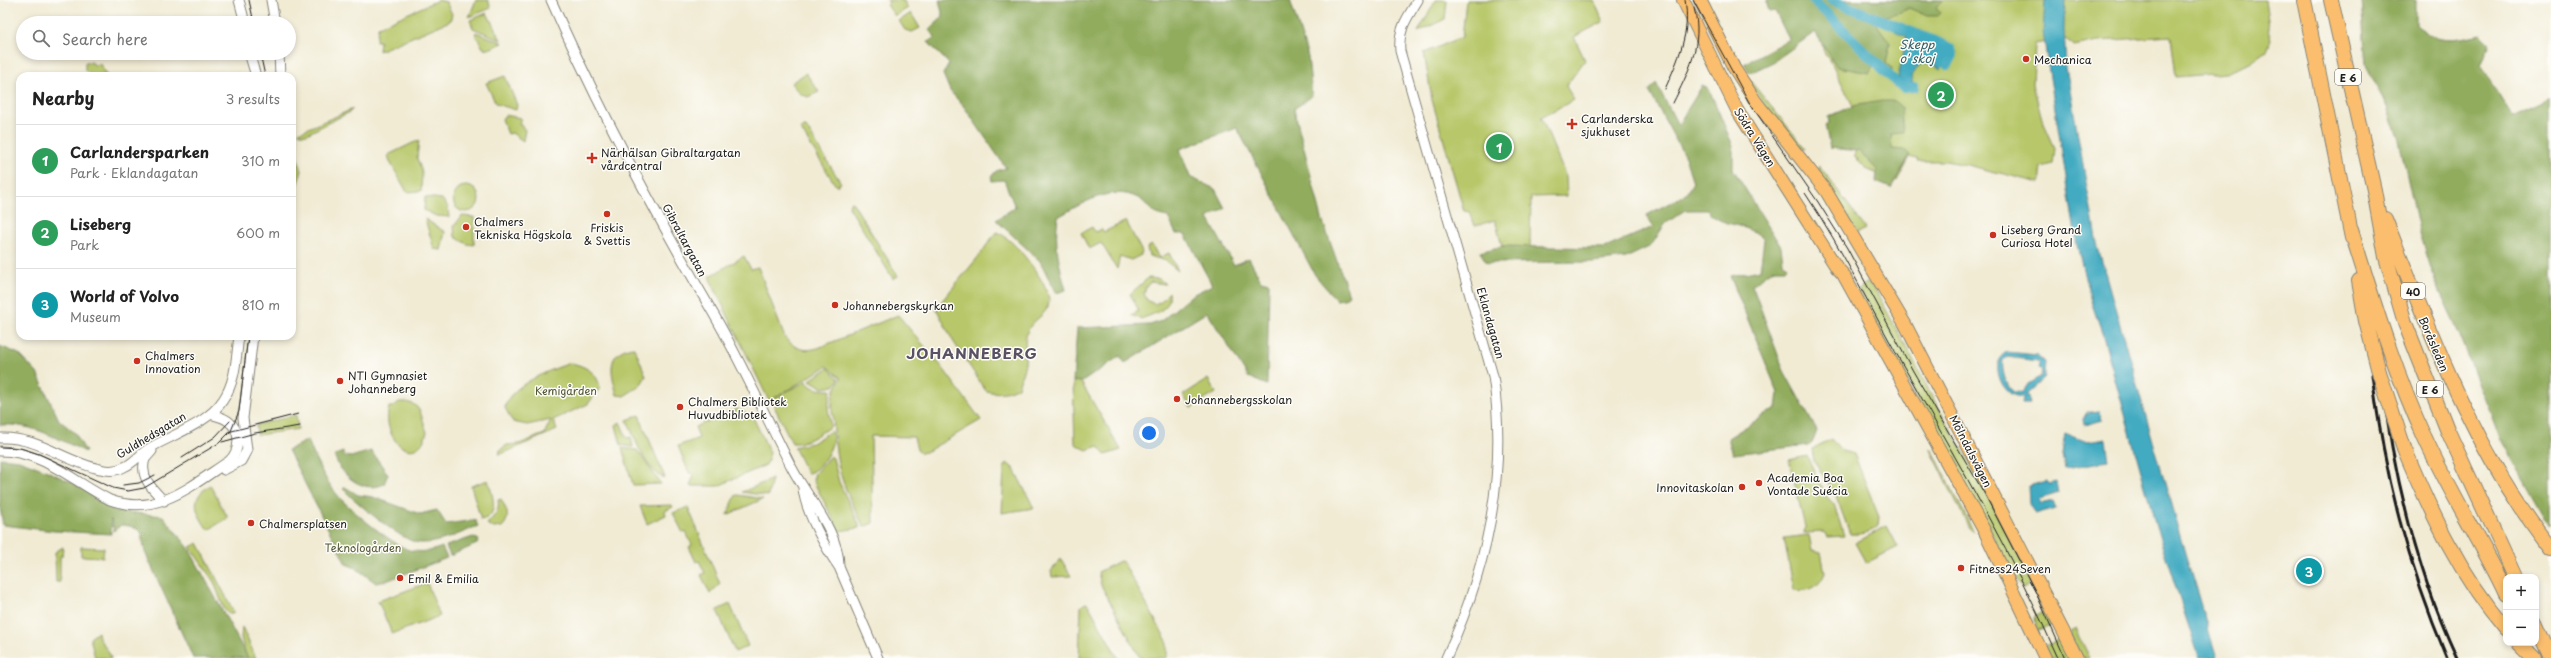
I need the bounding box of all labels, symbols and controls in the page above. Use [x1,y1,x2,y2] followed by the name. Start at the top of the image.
[16,16,296,60] search box
[30,27,52,49] icon: search
[62,27,148,50] text: Search here
[1900,35,1936,67] water label: Skepp o' skoj
[2034,51,2092,68] place label: Mechanica
[2021,54,2031,64] marker: Mechanica
[2335,69,2361,85] road number: E 6
[1928,80,1954,110] pin: 2
[32,85,94,111] text: Nearby
[226,89,280,108] text: 3 results
[1730,104,1780,170] street label: Södra Vägen
[1581,110,1654,140] place label: Carlanderska sjukhuset
[1566,118,1578,130] marker: Carlanderska sjukhuset
[1486,132,1512,162] pin: 1
[70,140,209,163] text: Carlandersparken
[601,144,741,174] place label: Närhälsan Gibraltargatan vårdcentral
[42,151,48,170] text: 1
[241,151,280,170] text: 310 m
[586,152,598,164] marker: Närhälsan Gibraltargatan vårdcentral
[70,163,198,182] text: Park · Eklandagatan
[659,200,711,280] street label: Gibraltargatan
[602,209,612,219] marker: Friskis & Svettis
[70,212,131,235] text: Liseberg
[474,213,572,243] place label: Chalmers Tekniska Högskola
[584,219,630,249] place label: Friskis & Svettis
[2001,221,2081,251] place label: Liseberg Grand Curiosa Hotel
[461,222,471,232] marker: Chalmers Tekniska Högskola
[40,223,50,242] text: 2
[236,223,280,242] text: 600 m
[1988,230,1998,240] marker: Liseberg Grand Curiosa Hotel
[70,235,99,254] text: Park
[2401,283,2425,299] road number: 40
[70,284,179,307] text: World of Volvo
[1473,285,1509,361] street label: Eklandagatan
[41,295,49,314] text: 3
[242,295,280,314] text: 810 m
[843,297,954,314] place label: Johannebergskyrkan
[830,300,840,310] marker: Johannebergskyrkan
[70,307,121,326] text: Museum
[2415,314,2453,374] street label: Boråsleden
[906,341,1038,364] district label: JOHANNEBERG
[145,347,201,377] place label: Chalmers Innovation
[132,356,142,366] marker: Chalmers Innovation
[348,367,428,397] place label: NTI Gymnasiet Johanneberg
[335,376,345,386] marker: NTI Gymnasiet Johanneberg
[2417,381,2443,397] road number: E 6
[535,382,597,399] park label: Kemigården
[1185,391,1292,408] place label: Johannebergsskolan
[688,393,787,423] place label: Chalmers Bibliotek Huvudbibliotek
[1172,394,1182,404] marker: Johannebergsskolan
[675,402,685,412] marker: Chalmers Bibliotek Huvudbibliotek
[113,407,189,463] street label: Guldhedsgatan
[1945,412,1997,490] street label: Mölndalsvägen
[1139,423,1159,443] your location
[1767,469,1848,499] place label: Academia Boa Vontade Suécia
[1754,478,1764,488] marker: Academia Boa Vontade Suécia
[1656,479,1734,496] place label: Innovitaskolan
[1737,482,1747,492] marker: Innovitaskolan
[259,515,347,532] place label: Chalmersplatsen
[246,518,256,528] marker: Chalmersplatsen
[325,539,401,556] park label: Teknologården
[2296,556,2322,586] pin: 3
[1969,560,2051,577] place label: Fitness24Seven
[1956,563,1966,573] marker: Fitness24Seven
[408,570,479,587] place label: Emil & Emilia
[395,573,405,583] marker: Emil & Emilia
[2503,574,2539,646] map controls
[2503,574,2539,610] button: +
[2503,610,2539,646] button: −

